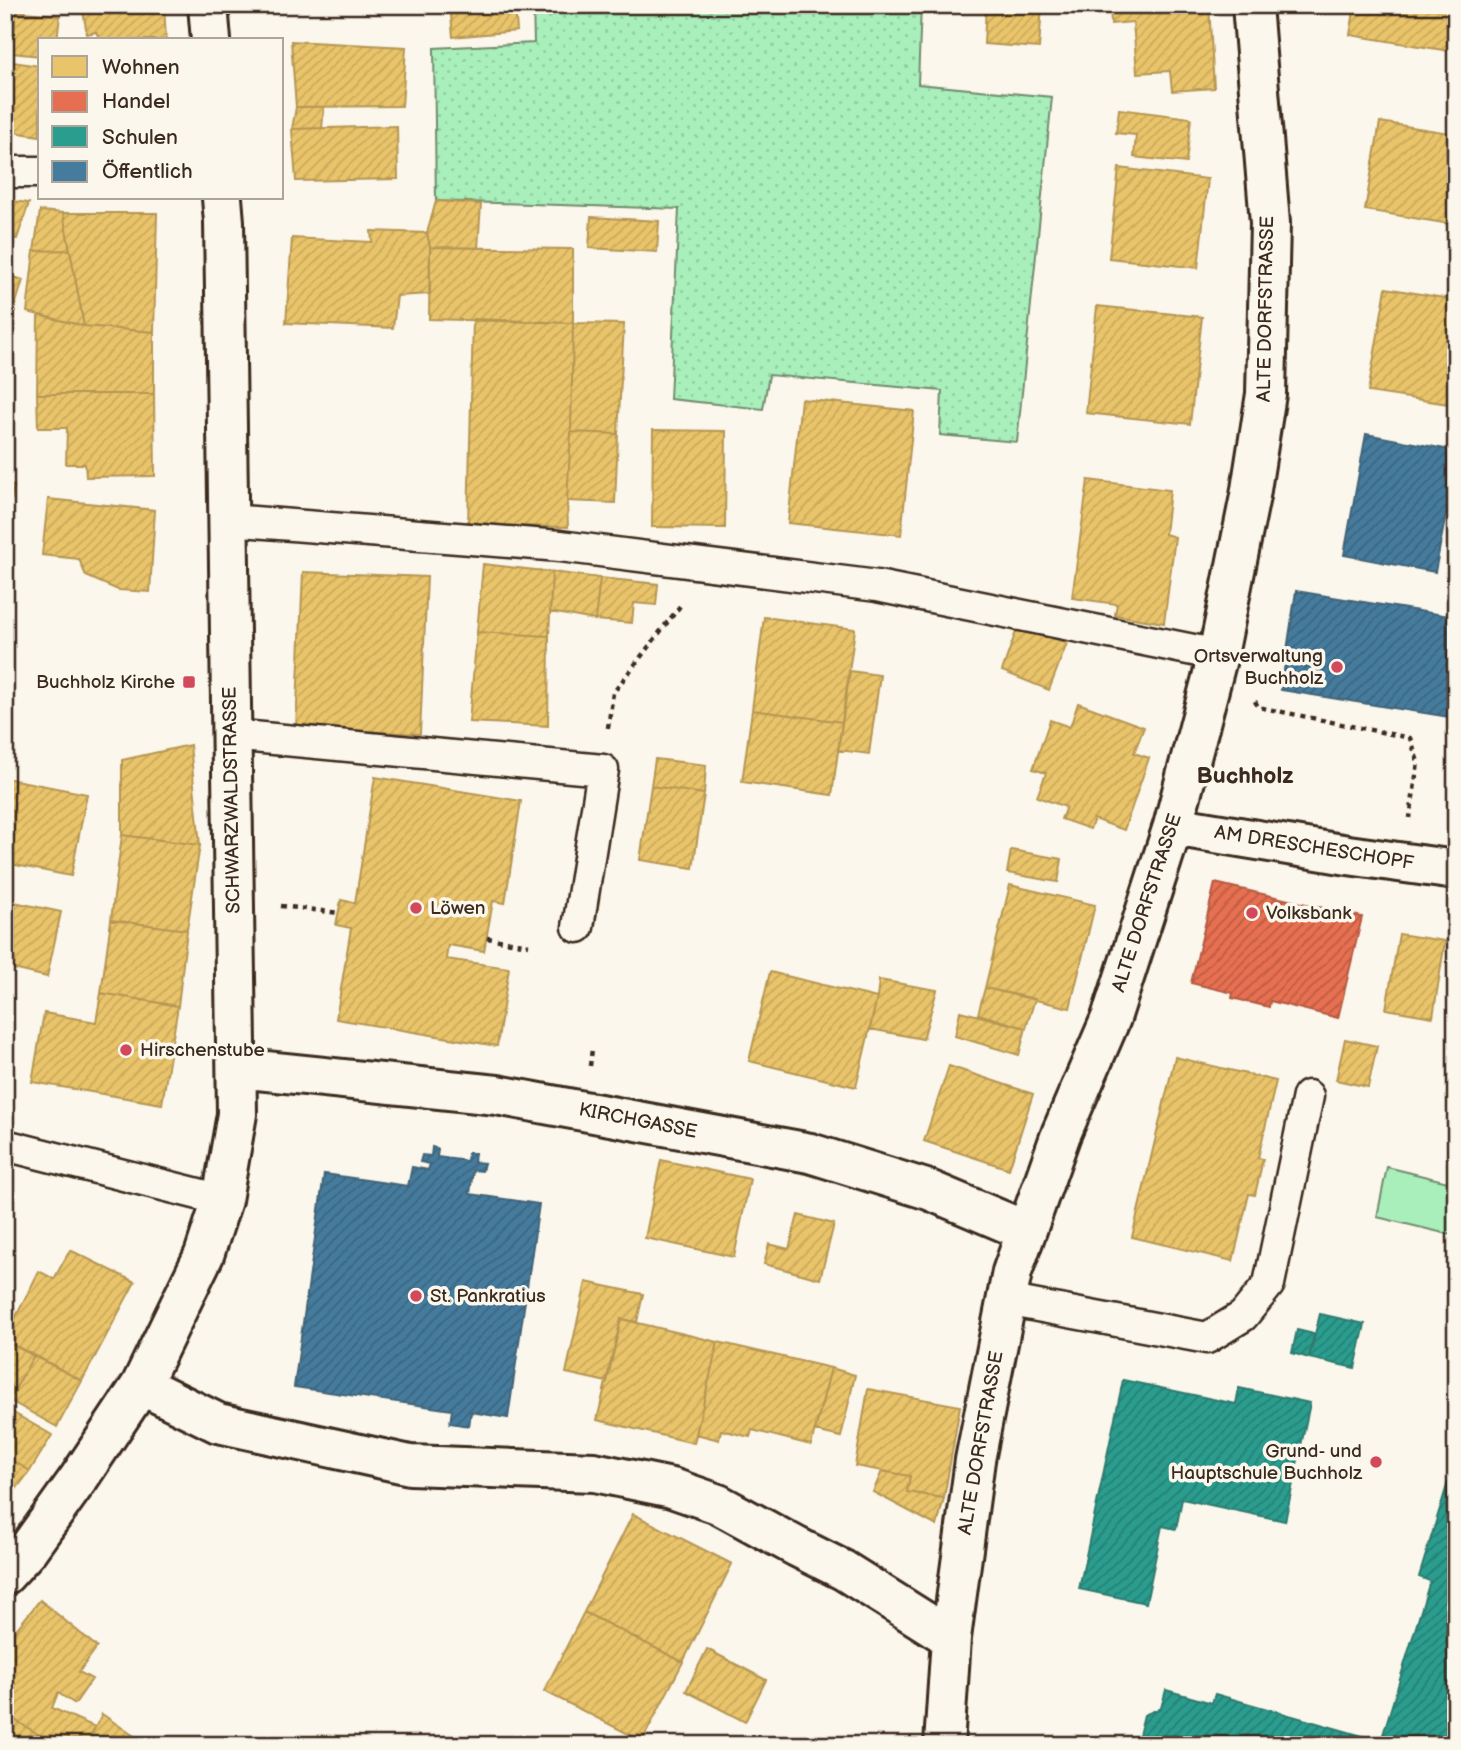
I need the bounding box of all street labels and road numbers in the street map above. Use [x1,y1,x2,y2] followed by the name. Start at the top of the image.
[1253,216,1279,402] street label: ALTE DORFSTRASSE
[219,686,245,914] street label: SCHWARZWALDSTRASSE
[1107,811,1187,995] street label: ALTE DORFSTRASSE
[1213,821,1416,875] street label: AM DRESCHESCHOPF
[577,1098,699,1144] street label: KIRCHGASSE
[954,1349,1008,1537] street label: ALTE DORFSTRASSE

